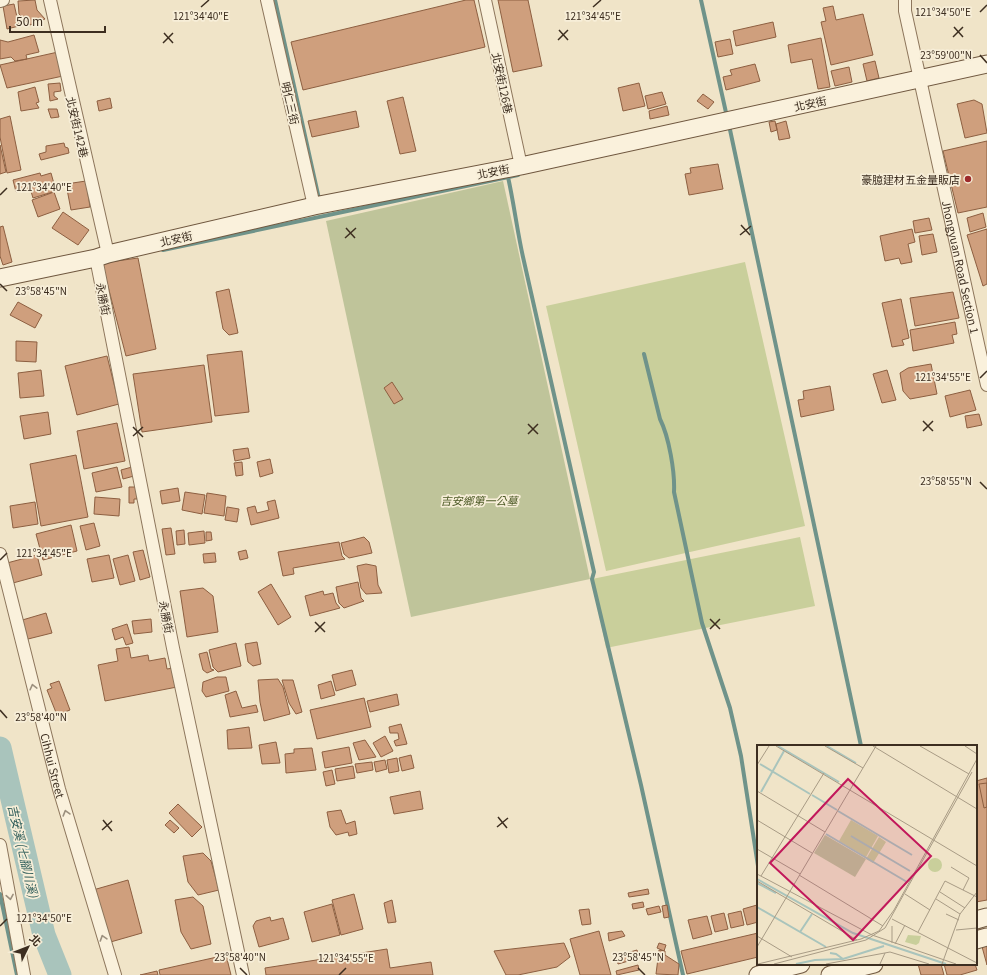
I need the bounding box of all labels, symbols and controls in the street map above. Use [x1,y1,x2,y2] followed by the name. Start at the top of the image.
[915,4,971,19] text: 121°34'50"E
[10,8,105,34] scale bar
[173,8,229,23] text: 121°34'40"E
[565,8,621,23] text: 121°34'45"E
[16,12,43,29] text: 50 m
[920,47,972,62] text: 23°59'00"N
[489,51,517,115] street label: 北安街126巷
[278,80,304,126] street label: 明仁三街
[792,92,828,114] street label: 北安街
[63,95,93,159] street label: 北安街142巷
[475,160,511,182] street label: 北安街
[861,171,960,187] place label: 豪臆建材五金量販店
[963,174,973,184] marker: 豪臆建材五金量販店
[16,179,72,194] text: 121°34'40"E
[939,199,984,335] street label: Jhongyuan Road Section 1
[158,226,194,250] street label: 北安街
[93,281,115,317] street label: 永勝街
[15,283,67,298] text: 23°58'45"N
[915,369,971,384] text: 121°34'55"E
[920,473,972,488] text: 23°58'55"N
[441,492,519,508] park label: 吉安鄉第一公墓
[16,545,72,560] text: 121°34'45"E
[156,599,178,635] street label: 永勝街
[30,684,38,691] one-way arrow
[15,709,67,724] text: 23°58'40"N
[37,731,69,800] street label: Cihhui Street
[757,745,977,965] inset map
[5,803,43,900] water label: 吉安溪 (七腳川溪)
[62,810,71,817] one-way arrow
[5,894,13,901] one-way arrow
[16,910,72,925] text: 121°34'50"E
[8,927,48,967] north arrow
[26,930,46,949] text: 北
[99,935,108,942] one-way arrow
[214,949,266,964] text: 23°58'40"N
[612,949,664,964] text: 23°58'45"N
[318,950,374,965] text: 121°34'55"E

